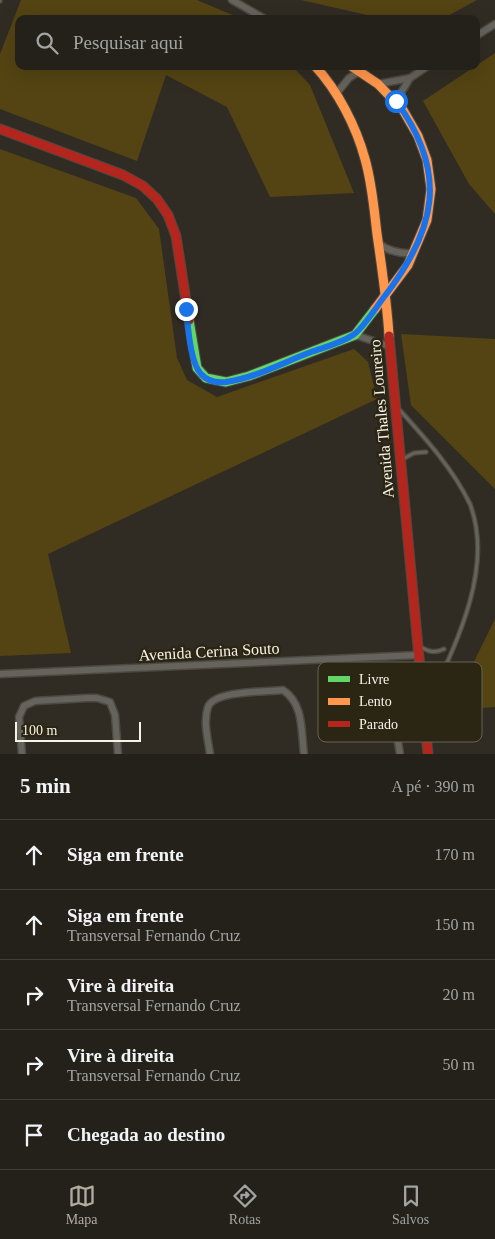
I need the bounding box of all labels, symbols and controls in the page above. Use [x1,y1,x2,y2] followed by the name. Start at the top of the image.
[15,15,480,70] search box
[33,29,61,57] icon: search
[73,32,183,53] text: Pesquisar aqui
[385,90,408,113] route start
[175,298,198,321] route end
[366,339,397,499] street label: Avenida Thales Loureiro
[138,639,280,664] street label: Avenida Cerina Souto
[318,662,482,742] legend
[359,672,389,687] text: Livre
[359,694,392,709] text: Lento
[359,717,398,732] text: Parado
[15,719,141,742] scale bar
[22,723,57,738] text: 100 m
[20,774,71,798] text: 5 min
[391,778,475,795] text: A pé · 390 m
[20,841,48,869] icon: ahead
[67,844,184,865] text: Siga em frente
[435,846,475,863] text: 170 m
[67,905,184,926] text: Siga em frente
[20,911,48,939] icon: ahead
[435,916,475,933] text: 150 m
[67,927,241,944] text: Transversal Fernando Cruz
[67,975,174,996] text: Vire à direita
[20,981,48,1009] icon: right
[443,986,475,1003] text: 20 m
[67,997,241,1014] text: Transversal Fernando Cruz
[67,1045,174,1066] text: Vire à direita
[20,1051,48,1079] icon: right
[443,1056,475,1073] text: 50 m
[67,1067,241,1084] text: Transversal Fernando Cruz
[20,1121,48,1149] icon: arrive
[67,1124,225,1145] text: Chegada ao destino
[66,1182,98,1228] tab: Mapa
[229,1182,261,1228] tab: Rotas
[392,1182,429,1228] tab: Salvos

